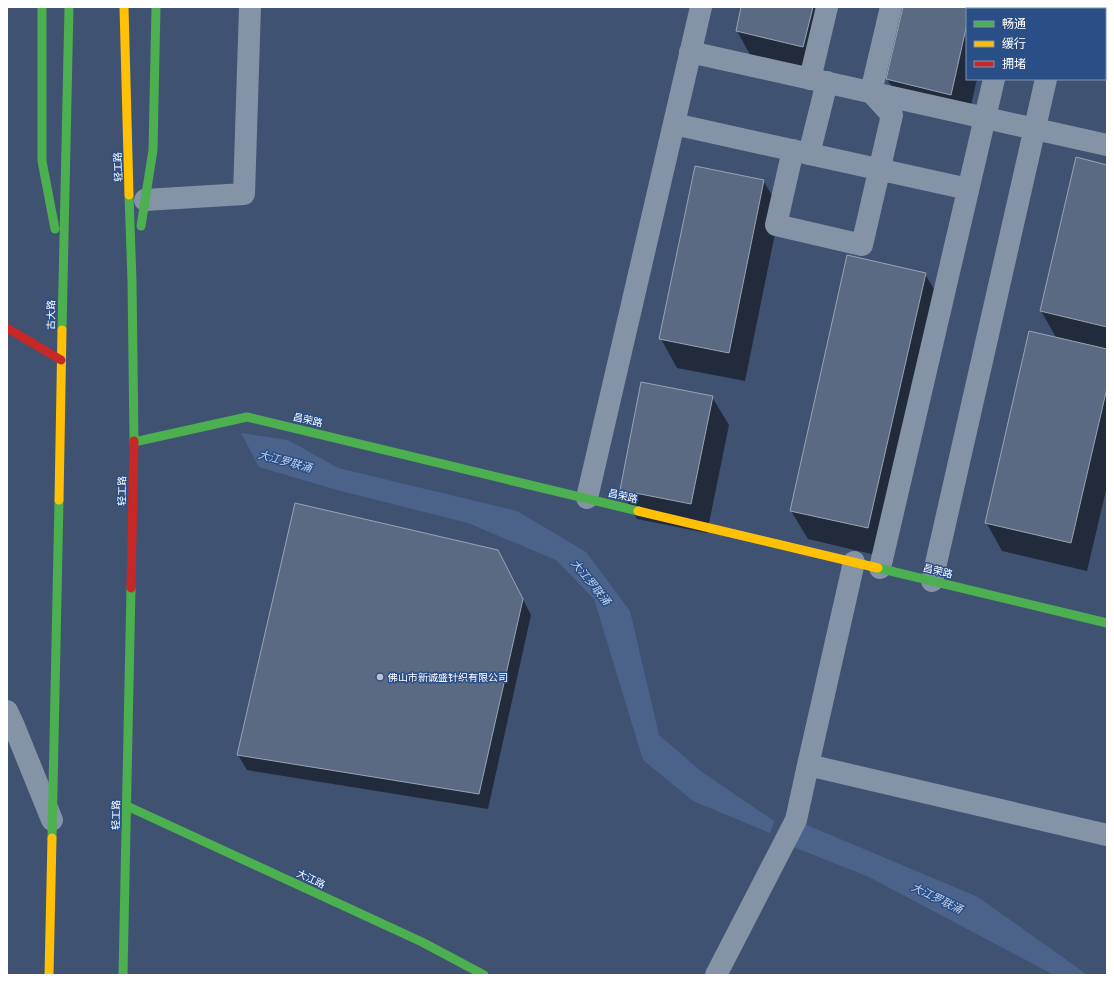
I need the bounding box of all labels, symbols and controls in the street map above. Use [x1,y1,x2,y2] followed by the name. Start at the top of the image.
[966,8,1106,80] legend
[1002,17,1026,31] text: 畅通
[1002,37,1026,51] text: 缓行
[1002,57,1026,71] text: 拥堵
[112,152,124,182] street label: 轻工路
[45,300,57,330] street label: 古大路
[292,411,324,429] street label: 昌荣路
[257,448,315,474] water label: 大江罗联涌
[116,476,128,506] street label: 轻工路
[607,487,639,505] street label: 昌荣路
[569,557,614,609] water label: 大江罗联涌
[922,562,954,580] street label: 昌荣路
[375,672,385,682] marker: 佛山市新诚盛针织有限公司
[387,672,508,683] place label: 佛山市新诚盛针织有限公司
[110,800,122,830] street label: 轻工路
[295,868,327,890] street label: 大江路
[910,881,966,916] water label: 大江罗联涌

